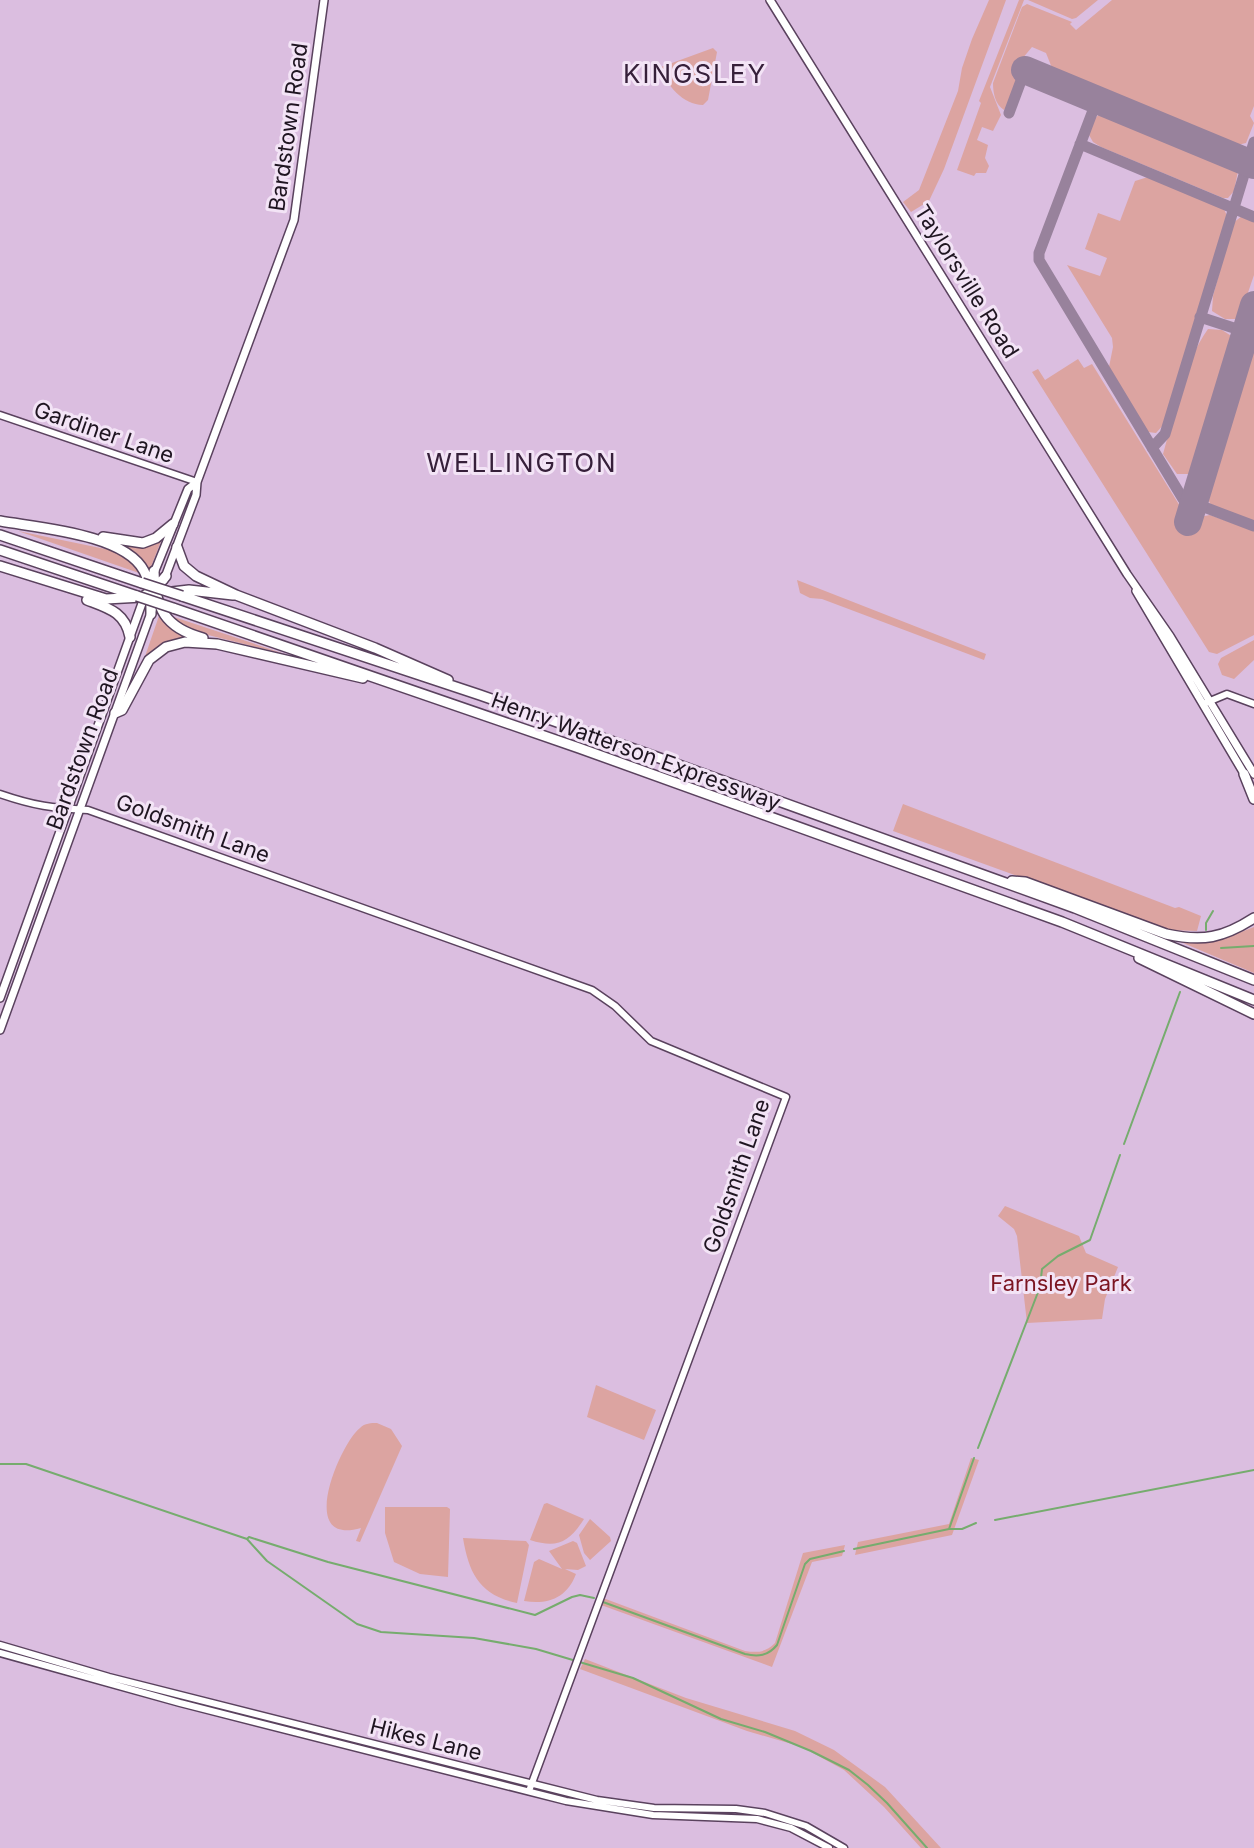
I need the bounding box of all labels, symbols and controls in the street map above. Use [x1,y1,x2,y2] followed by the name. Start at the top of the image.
[263,41,313,213] street label: Bardstown Road
[623,58,767,89] district label: KINGSLEY
[909,200,1025,362] street label: Taylorsville Road
[31,396,177,468] street label: Gardiner Lane
[426,447,618,478] district label: WELLINGTON
[41,665,123,833] street label: Bardstown Road
[488,686,784,816] street label: Henry Watterson Expressway
[113,788,273,868] street label: Goldsmith Lane
[697,1095,775,1257] street label: Goldsmith Lane
[990,1270,1132,1296] park label: Farnsley Park
[367,1713,485,1765] street label: Hikes Lane

